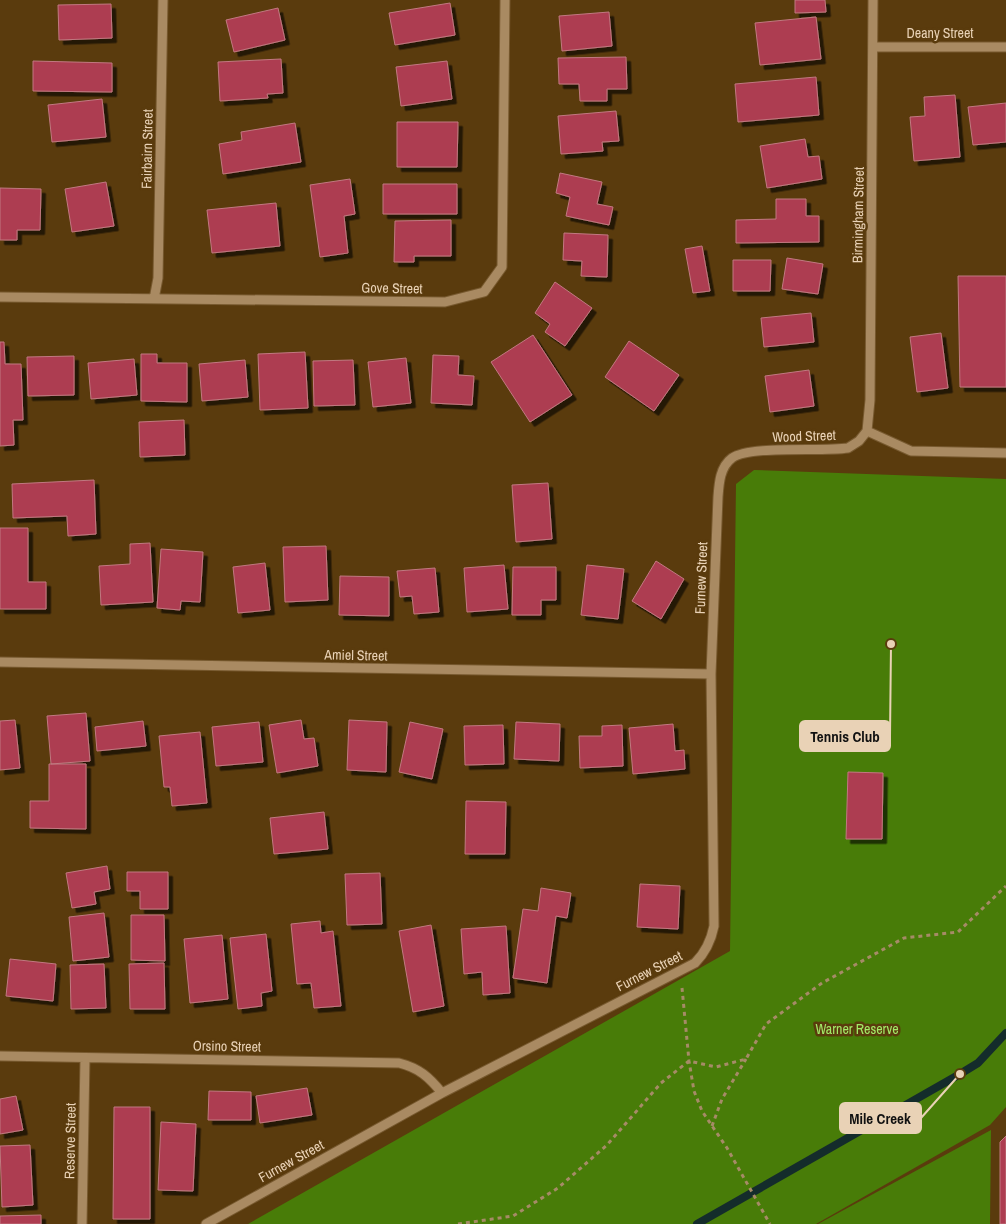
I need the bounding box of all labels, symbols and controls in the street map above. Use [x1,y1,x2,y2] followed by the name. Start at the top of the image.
[906,24,974,42] street label: Deany Street
[137,109,157,189] street label: Fairbairn Street
[848,167,868,263] street label: Birmingham Street
[361,278,423,298] street label: Gove Street
[772,426,836,446] street label: Wood Street
[691,542,711,614] street label: Furnew Street
[323,645,388,665] street label: Amiel Street
[800,721,890,751] callout: Tennis Club
[810,726,880,747] text: Tennis Club
[613,947,685,995] street label: Furnew Street
[815,1020,899,1038] park label: Warner Reserve
[193,1036,261,1056] street label: Orsino Street
[60,1103,80,1179] street label: Reserve Street
[840,1103,921,1133] callout: Mile Creek
[849,1108,911,1129] text: Mile Creek
[255,1136,327,1186] street label: Furnew Street

